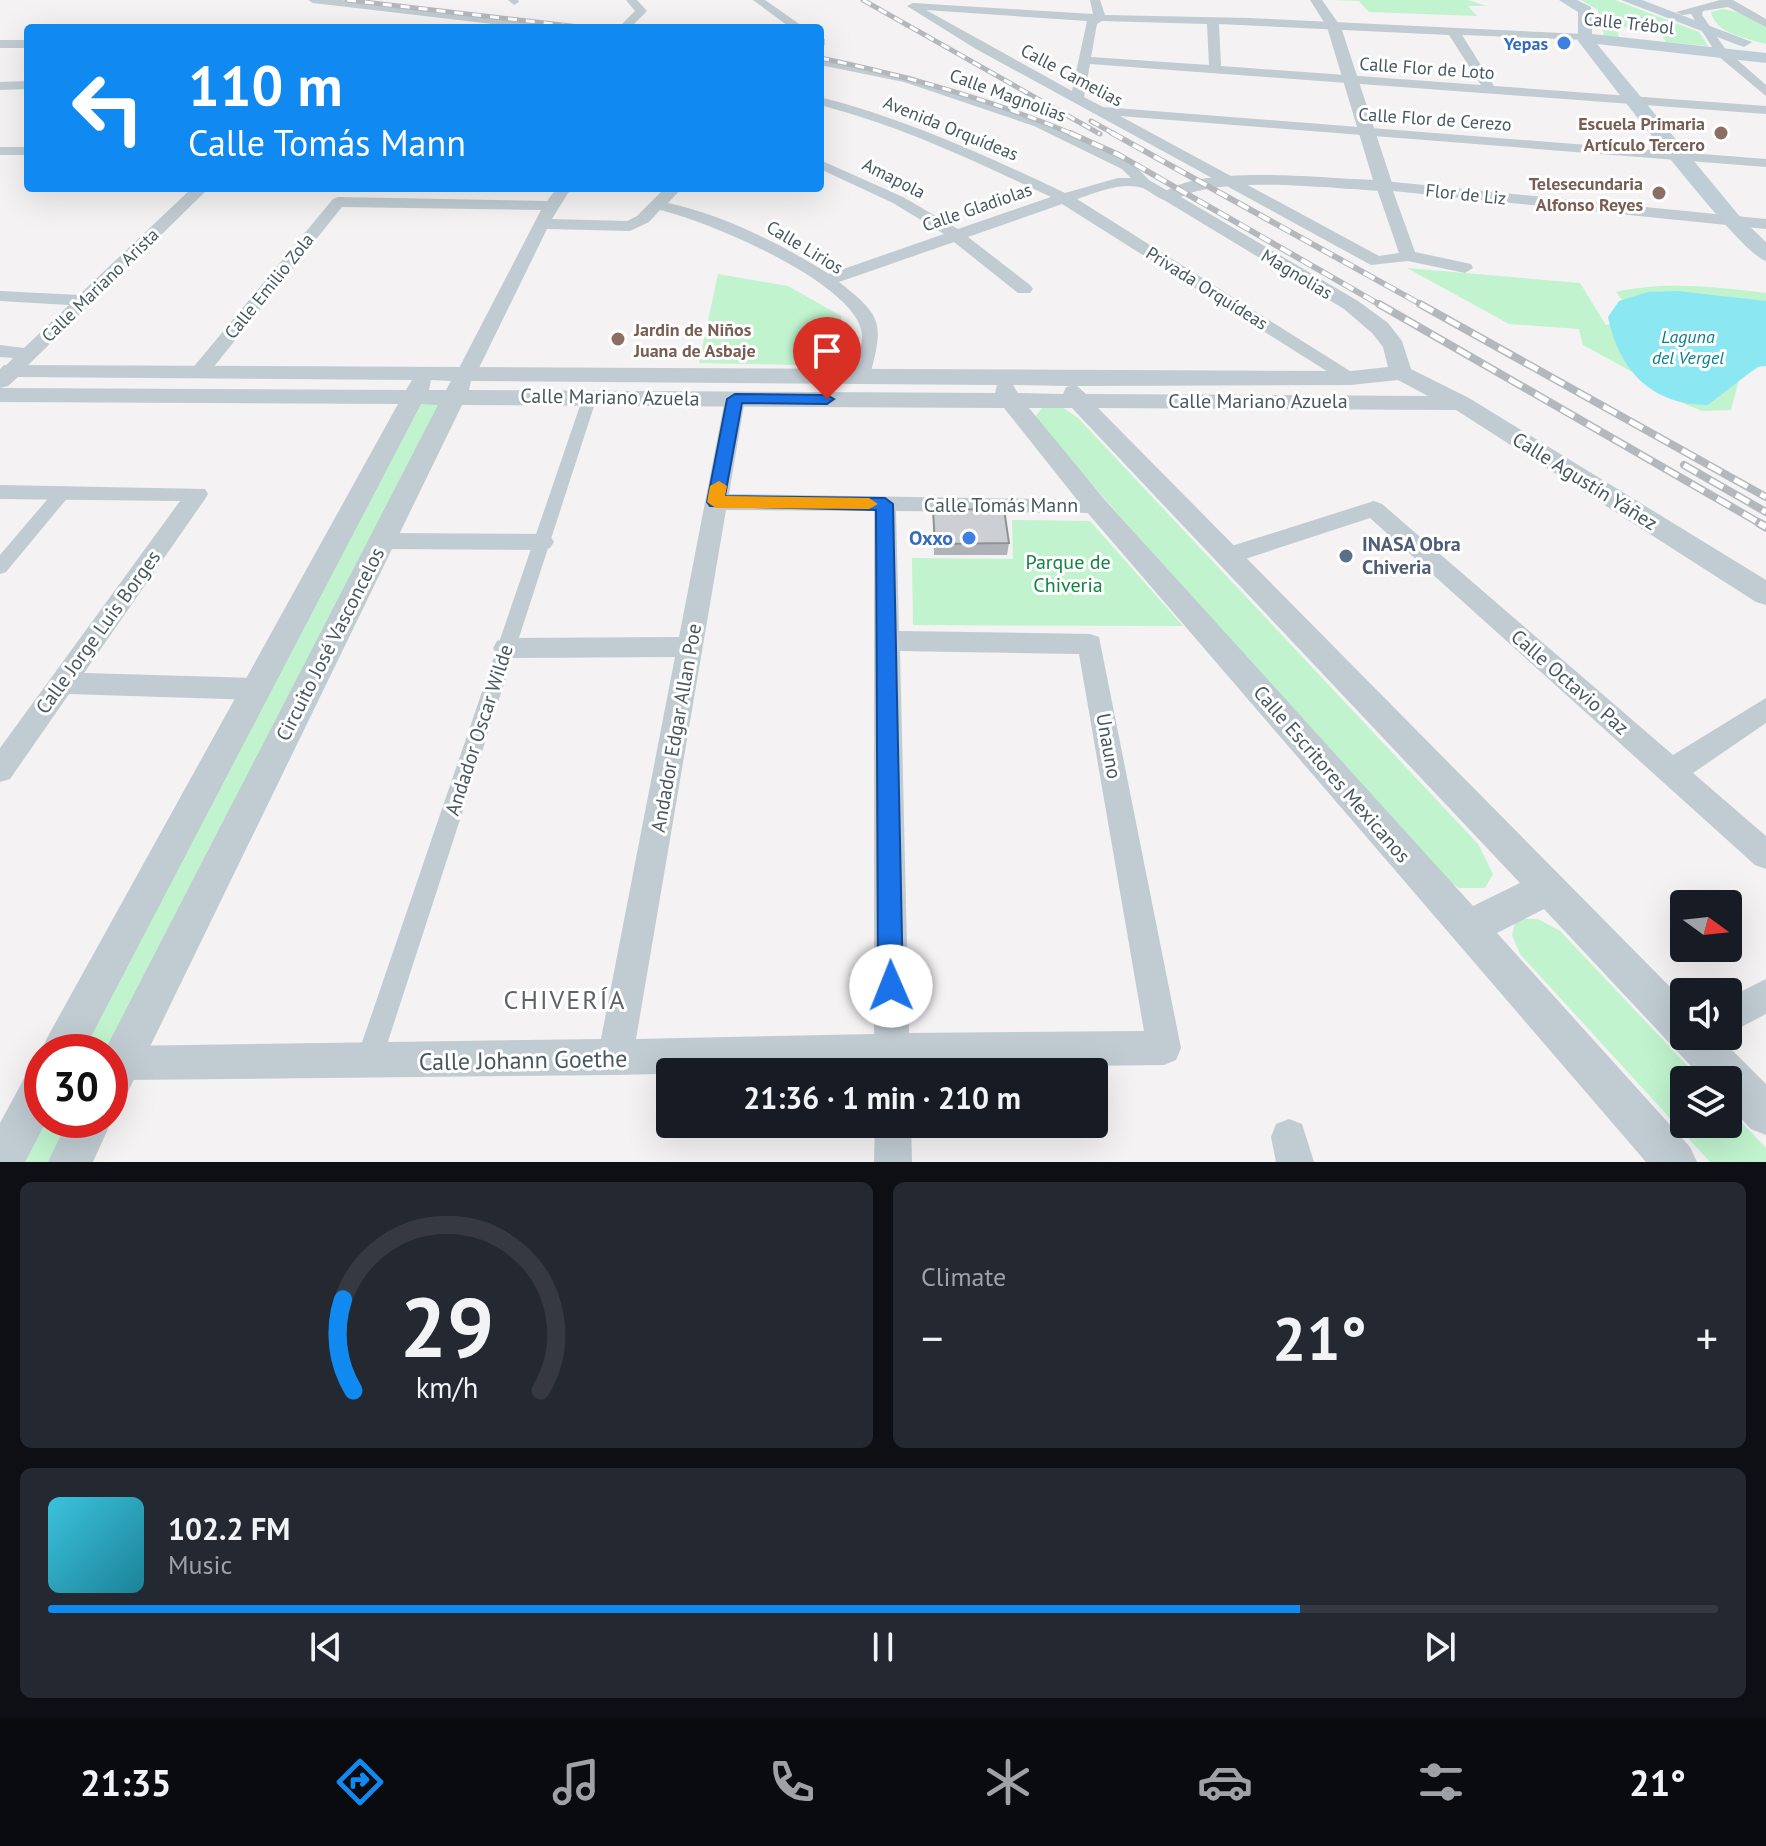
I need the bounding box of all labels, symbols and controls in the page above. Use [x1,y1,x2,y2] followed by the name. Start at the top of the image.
[1583,7,1676,39] street label: Calle Trébol
[1503,32,1548,55] place label: Yepas
[1555,34,1573,52] marker: Yepas
[1017,38,1127,112] street label: Calle Camelias
[188,49,343,121] text: 110 m
[1359,52,1495,84] street label: Calle Flor de Loto
[56,56,160,160] icon: left
[947,63,1069,127] street label: Calle Magnolias
[880,90,1022,166] street label: Avenida Orquídeas
[1358,102,1512,136] street label: Calle Flor de Cerezo
[1578,112,1705,156] place label: Escuela Primaria Artículo Tercero
[188,119,466,166] text: Calle Tomás Mann
[1712,124,1730,142] marker: Escuela Primaria Artículo Tercero
[859,152,929,204] street label: Amapola
[1529,172,1643,216] place label: Telesecundaria Alfonso Reyes
[919,177,1035,237] street label: Calle Gladiolas
[1425,178,1507,210] street label: Flor de Liz
[1650,184,1668,202] marker: Telesecundaria Alfonso Reyes
[762,215,848,279] street label: Calle Lirios
[37,223,163,347] street label: Calle Mariano Arista
[219,229,319,343] street label: Calle Emilio Zola
[1142,241,1272,335] street label: Privada Orquídeas
[1257,244,1337,304] street label: Magnolias
[793,317,861,399] pin
[633,318,756,362] place label: Jardin de Niños Juana de Asbaje
[1652,325,1724,369] water label: Laguna del Vergel
[805,329,849,373] icon: arrive
[609,330,627,348] marker: Jardin de Niños Juana de Asbaje
[520,382,700,412] street label: Calle Mariano Azuela
[1168,388,1348,414] street label: Calle Mariano Azuela
[1508,426,1662,536] street label: Calle Agustín Yáñez
[924,492,1078,518] street label: Calle Tomás Mann
[909,525,953,551] place label: Oxxo
[960,529,978,547] marker: Oxxo
[1362,531,1461,580] place label: INASA Obra Chiveria
[270,543,390,745] street label: Circuito José Vasconcelos
[30,545,166,719] street label: Calle Jorge Luis Borges
[1337,547,1355,565] marker: INASA Obra Chiveria
[1025,549,1111,598] park label: Parque de Chiveria
[645,622,707,834] street label: Andador Edgar Allan Poe
[1506,624,1634,740] street label: Calle Octavio Paz
[439,641,519,819] street label: Andador Oscar Wilde
[1248,680,1416,868] street label: Calle Escritores Mexicanos
[1090,711,1128,781] street label: Unauno
[1670,890,1742,962] north arrow
[1670,890,1742,1138] map controls
[849,944,933,1028] position arrow
[1670,978,1742,1050] button: sound
[504,983,626,1016] district label: CHIVERÍA
[24,1034,128,1138] speed limit sign: 30
[418,1043,628,1077] street label: Calle Johann Goethe
[1670,1066,1742,1138] button: layers
[743,1078,1021,1117] text: 21:36 · 1 min · 210 m
[921,1260,1006,1293] text: Climate
[399,1272,494,1380] text: 29
[1272,1299,1367,1377] text: 21°
[921,1309,943,1366] text: −
[1696,1309,1718,1366] text: +
[415,1369,478,1406] text: km/h
[168,1509,290,1548] text: 102.2 FM
[168,1548,232,1581] text: Music
[304,1625,348,1669] icon: previous
[861,1625,905,1669] icon: pause
[1418,1625,1462,1669] icon: next
[332,1754,388,1810] icon: directions
[548,1754,604,1810] icon: music
[764,1754,820,1810] icon: phone
[980,1754,1036,1810] icon: climate
[1197,1754,1253,1810] icon: car
[1413,1754,1469,1810] icon: filters
[80,1759,171,1806] text: 21:35
[1629,1759,1686,1806] text: 21°

